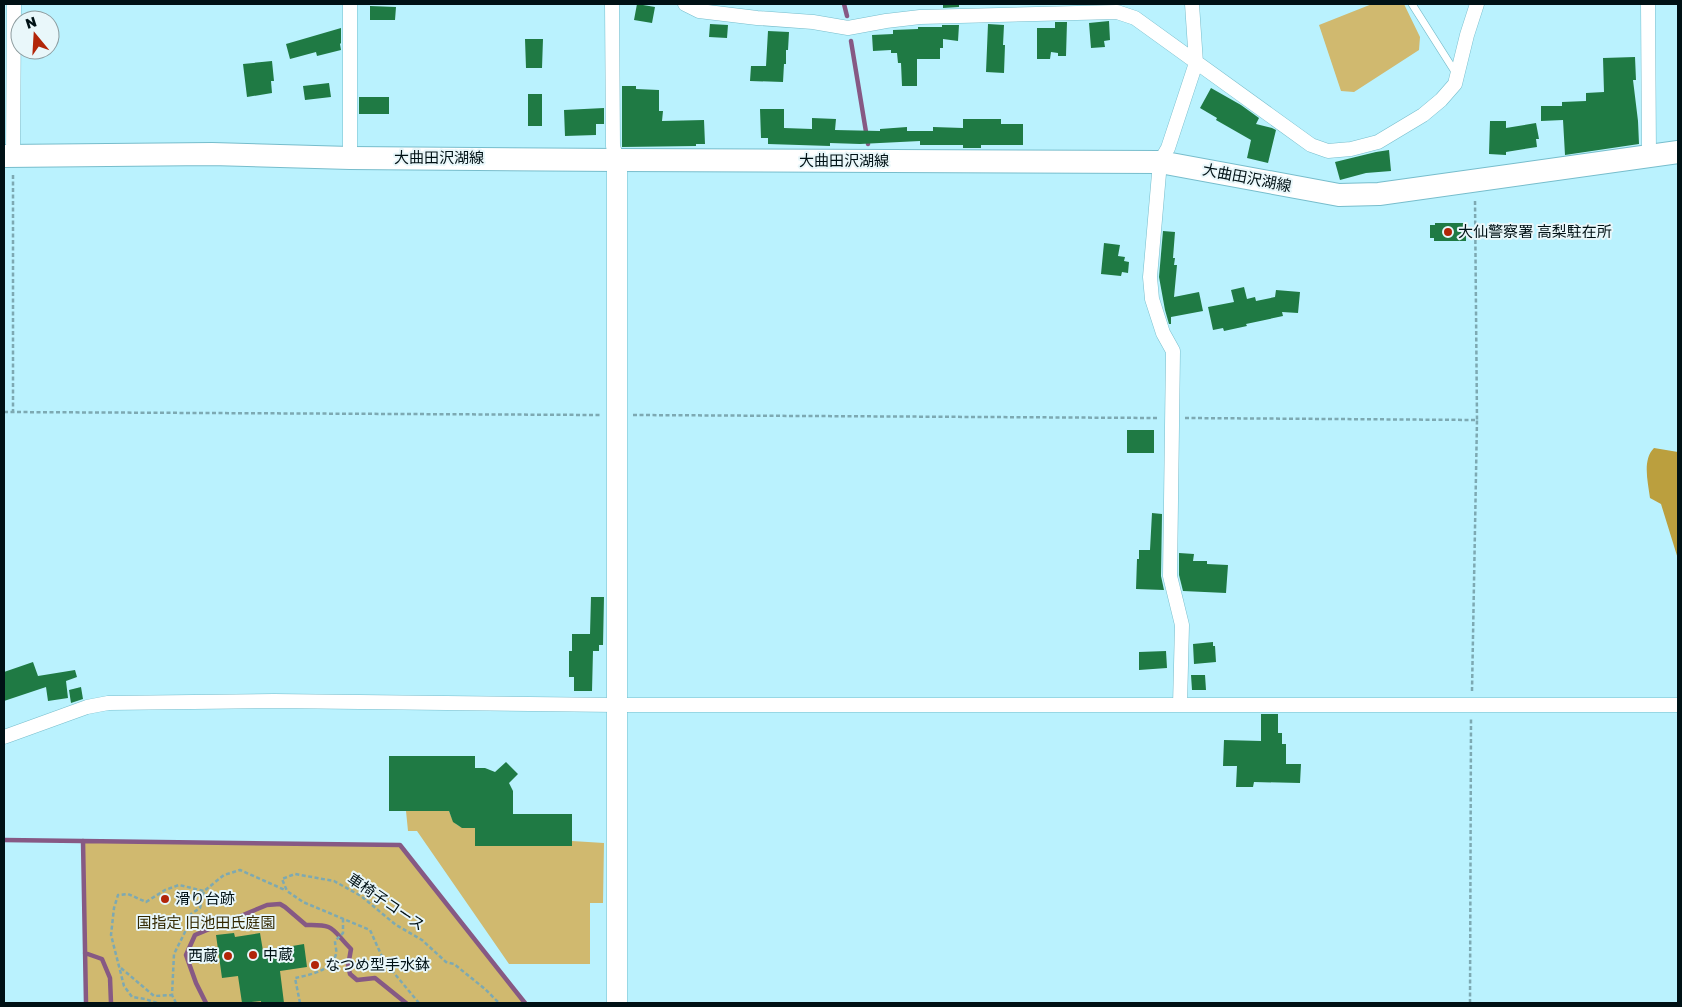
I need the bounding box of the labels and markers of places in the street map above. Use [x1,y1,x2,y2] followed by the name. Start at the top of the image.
[1458,222,1612,240] place label: 大仙警察署 高梨駐在所
[1442,226,1454,238] marker: 大仙警察署 高梨駐在所
[175,889,235,907] place label: 滑り台跡
[159,893,171,905] marker: 滑り台跡
[263,945,293,963] place label: 中蔵
[188,946,218,964] place label: 西蔵
[247,949,259,961] marker: 中蔵
[222,950,234,962] marker: 西蔵
[325,955,430,973] place label: なつめ型手水鉢
[309,959,321,971] marker: なつめ型手水鉢

